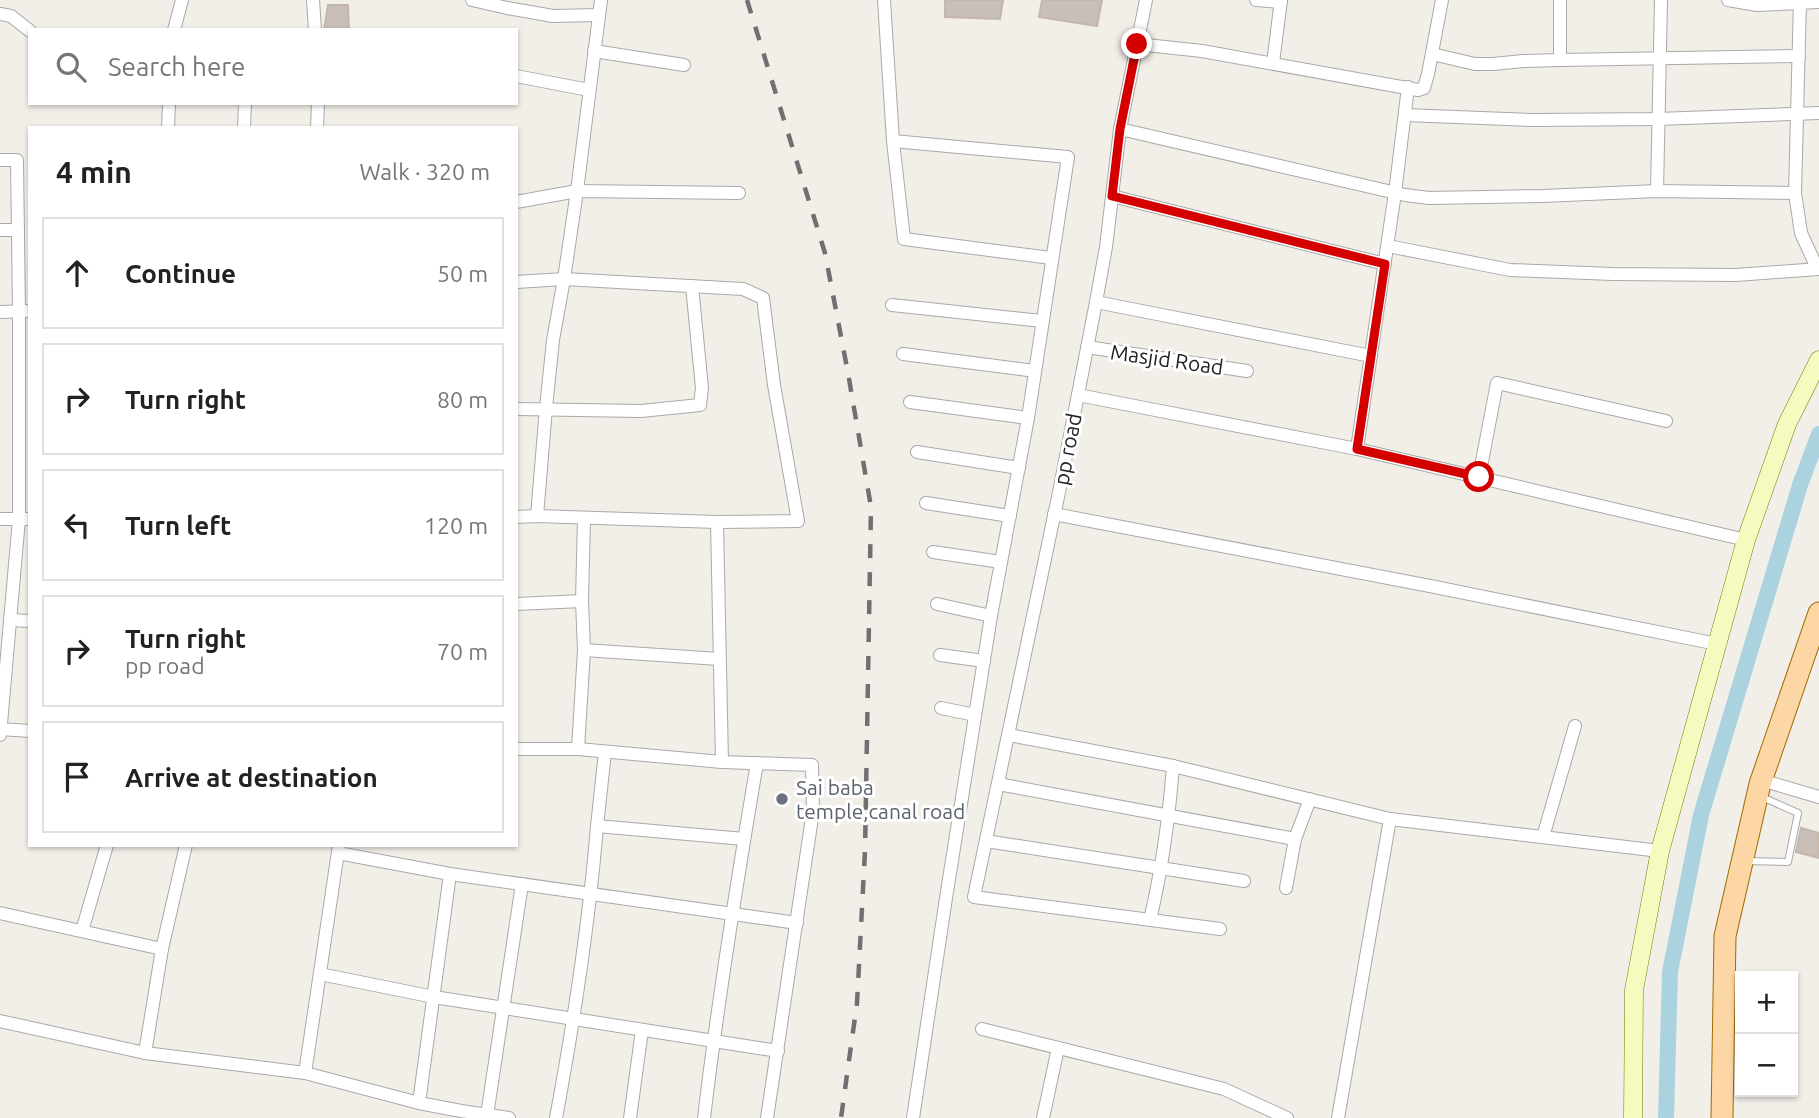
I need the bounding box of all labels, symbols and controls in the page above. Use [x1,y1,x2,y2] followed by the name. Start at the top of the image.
[28,28,518,105] search box
[1121,28,1152,59] route end
[52,48,90,86] icon: search
[108,52,245,81] text: Search here
[56,155,132,189] text: 4 min
[359,159,490,184] text: Walk · 320 m
[58,254,96,292] icon: ahead
[125,259,236,288] text: Continue
[437,261,488,286] text: 50 m
[1109,339,1225,379] street label: Masjid Road
[58,380,96,418] icon: right
[125,385,246,414] text: Turn right
[437,387,488,412] text: 80 m
[1048,411,1086,487] street label: pp road
[1463,461,1494,492] route start
[58,506,96,544] icon: left
[125,511,231,540] text: Turn left
[424,513,488,538] text: 120 m
[125,624,246,653] text: Turn right
[58,632,96,670] icon: right
[437,639,488,664] text: 70 m
[125,653,205,678] text: pp road
[58,758,96,796] icon: arrive
[125,763,378,792] text: Arrive at destination
[796,775,965,823] place label: Sai baba temple,canal road
[774,791,790,807] marker: Sai baba temple,canal road
[1735,971,1798,1097] map controls
[1735,971,1798,1034] button: +
[1735,1034,1798,1097] button: −

